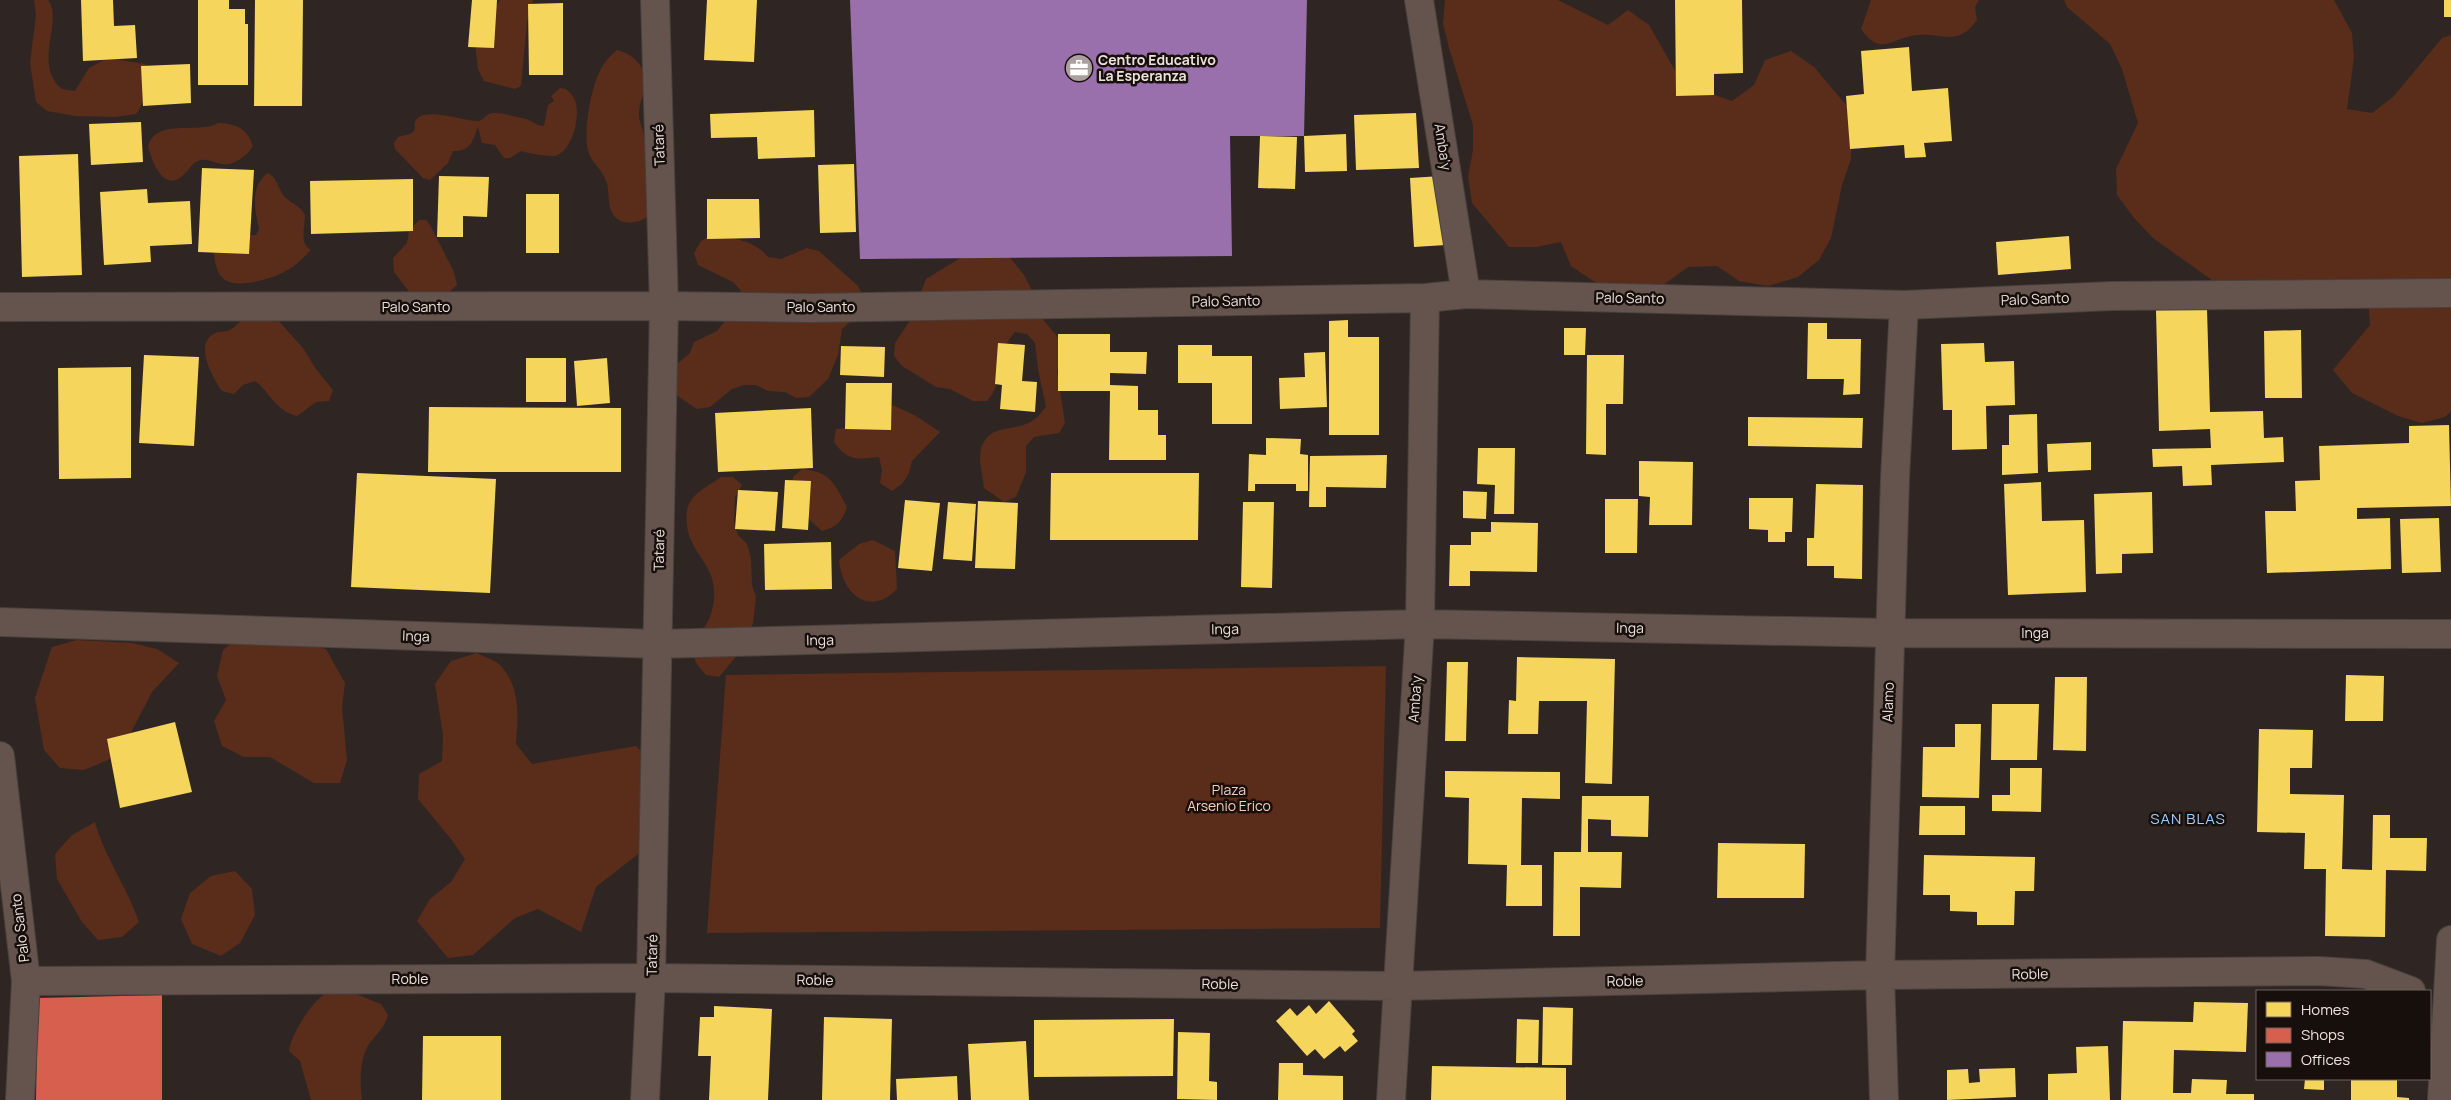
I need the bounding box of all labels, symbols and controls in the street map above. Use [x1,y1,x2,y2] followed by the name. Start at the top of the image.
[1098,50,1216,85] place label: Centro Educativo La Esperanza
[1064,53,1094,83] office icon: Centro Educativo La Esperanza
[1430,122,1457,172] street label: Amba'y
[648,124,669,166] street label: Tataré
[1596,287,1664,308] street label: Palo Santo
[2000,288,2070,309] street label: Palo Santo
[1192,290,1260,311] street label: Palo Santo
[382,297,450,316] street label: Palo Santo
[787,297,855,316] street label: Palo Santo
[649,529,668,571] street label: Tataré
[1616,618,1644,637] street label: Inga
[1211,619,1239,638] street label: Inga
[2021,623,2049,642] street label: Inga
[402,626,430,645] street label: Inga
[806,630,834,649] street label: Inga
[1403,674,1426,723] street label: Amba'y
[1877,682,1898,722] street label: Alamo
[1187,780,1271,815] park label: Plaza Arsenio Erico
[2150,808,2226,829] district label: SAN BLAS
[6,893,33,963] street label: Palo Santo
[642,934,661,976] street label: Tataré
[2011,964,2049,983] street label: Roble
[392,969,428,988] street label: Roble
[796,970,834,989] street label: Roble
[1606,971,1644,990] street label: Roble
[1201,974,1239,993] street label: Roble
[2256,990,2431,1080] legend
[2301,999,2350,1020] text: Homes
[2301,1024,2345,1045] text: Shops
[2301,1049,2350,1070] text: Offices

